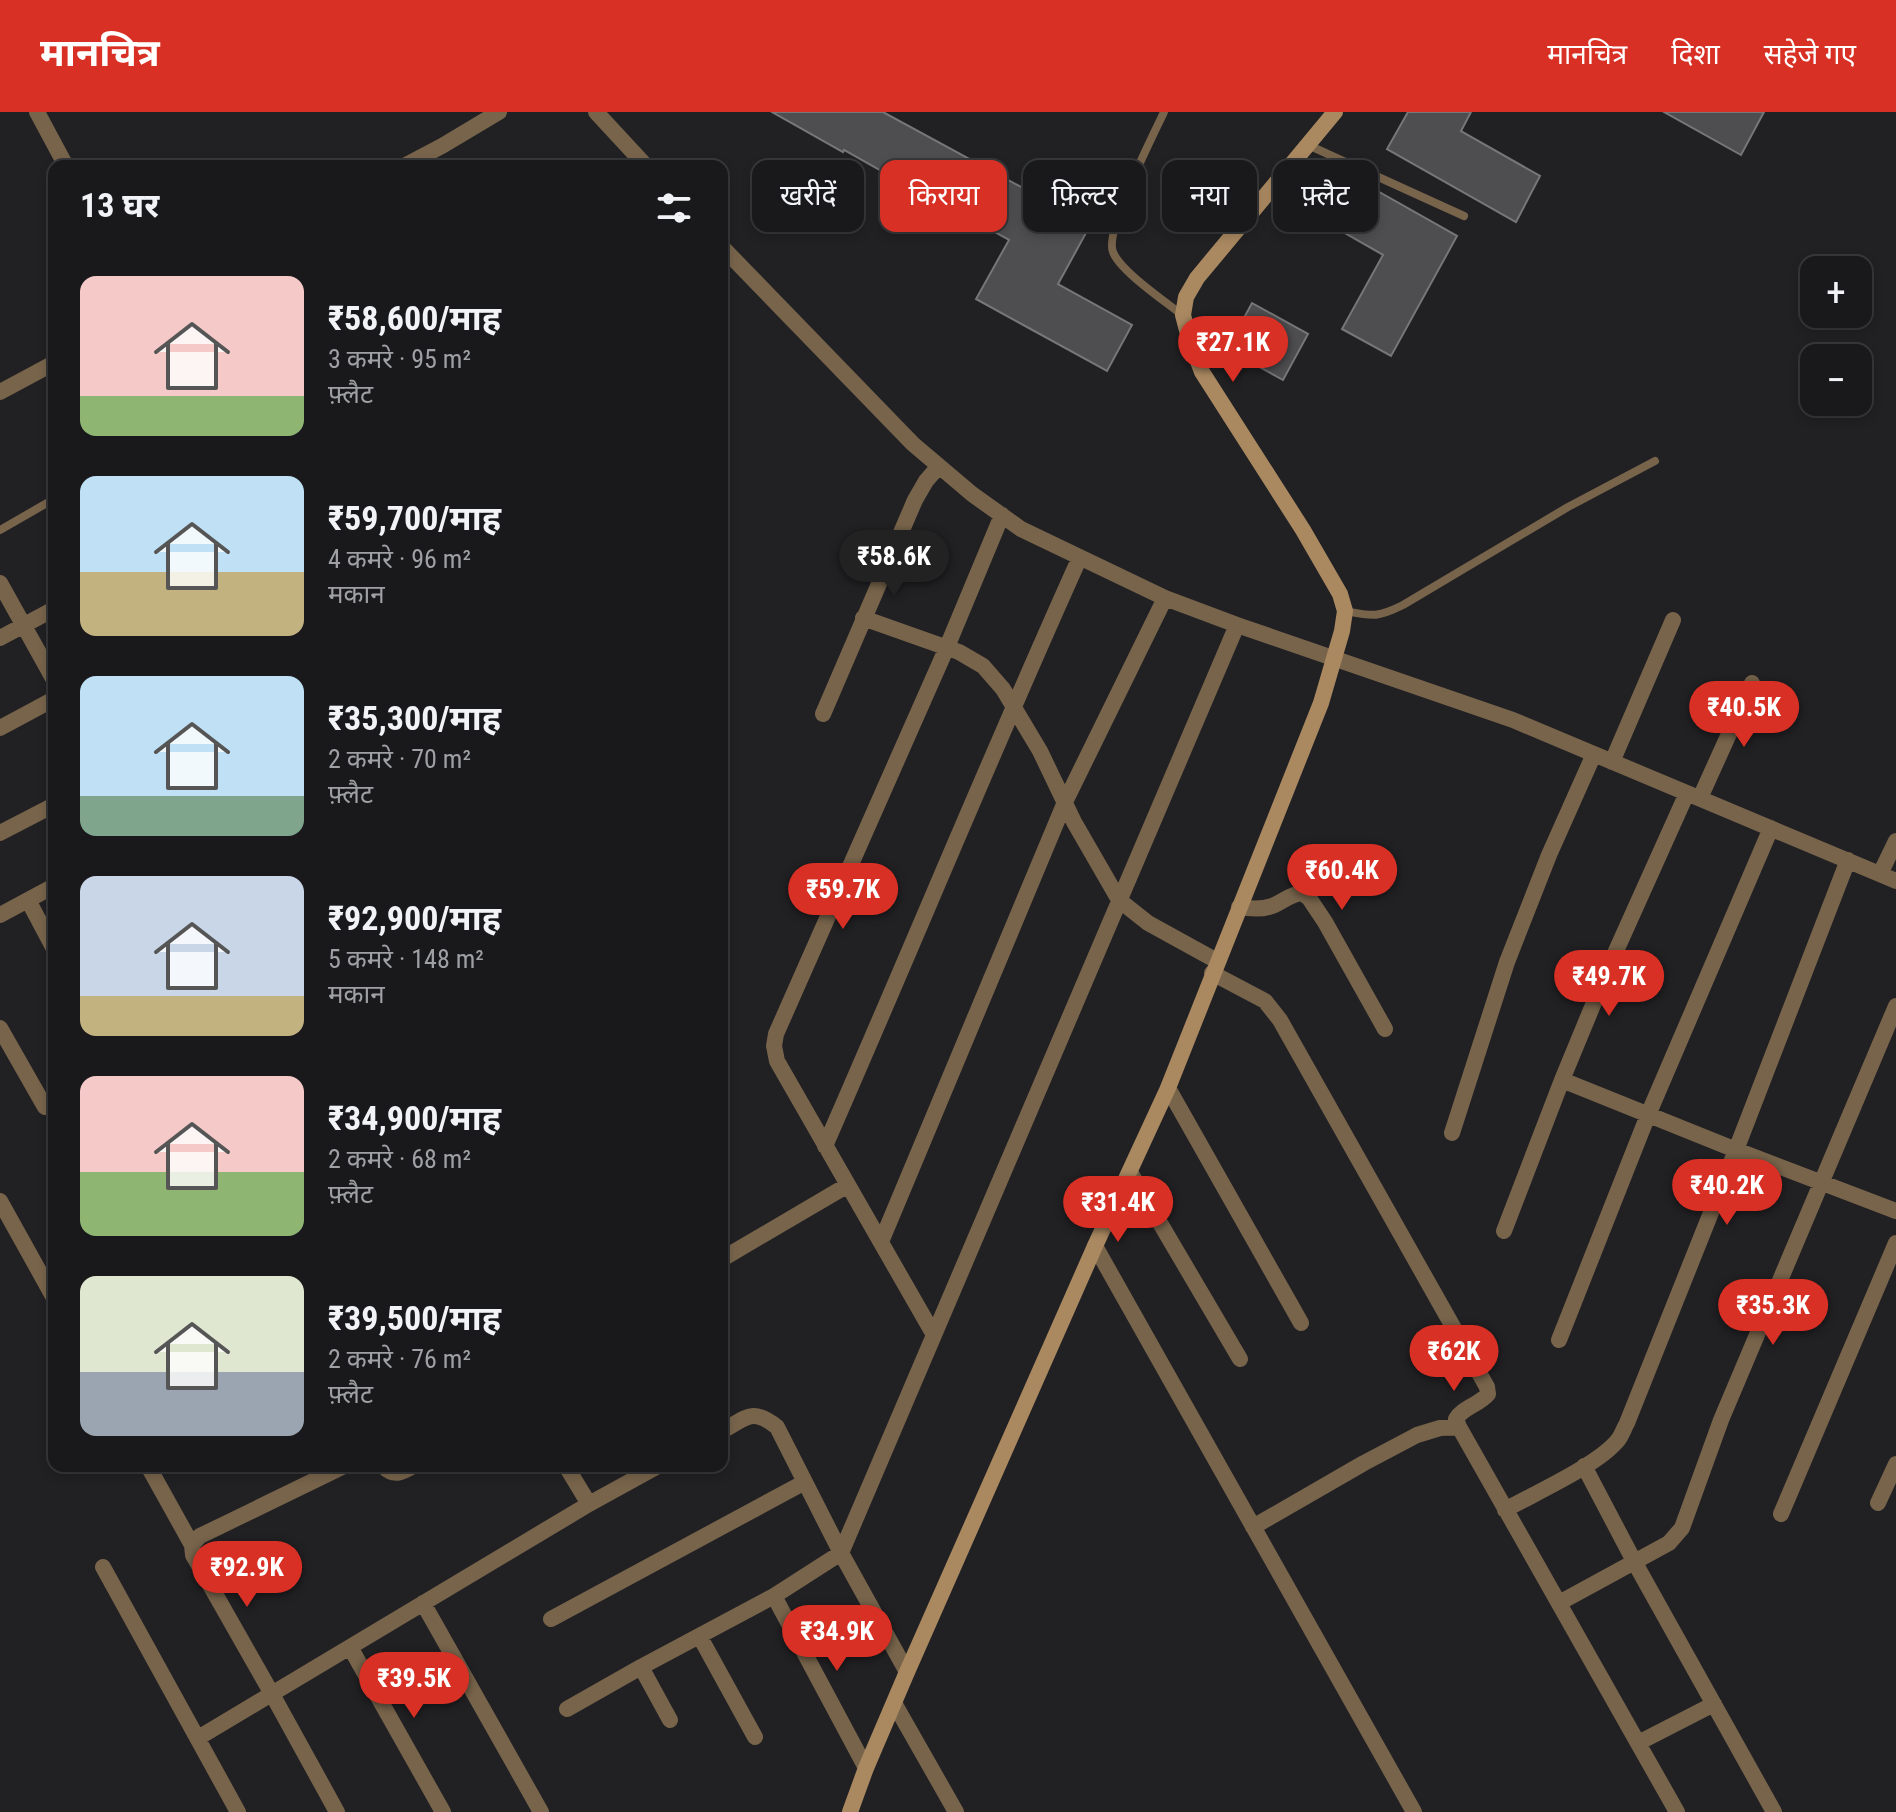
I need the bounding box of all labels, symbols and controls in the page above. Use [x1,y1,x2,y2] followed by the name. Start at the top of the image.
[40,31,160,75] text: मानचित्र
[1547,38,1627,71] text: मानचित्र
[1671,38,1720,71] text: दिशा
[1764,38,1856,71] text: सहेजे गए
[752,160,864,232] chip: खरीदें
[880,160,1007,232] chip: किराया
[1023,160,1146,232] chip: फ़िल्टर
[1162,160,1257,232] chip: नया
[1273,160,1378,232] chip: फ़्लैट
[80,185,159,225] text: 13 घर
[652,186,696,230] icon: filters
[1800,256,1872,416] map controls
[1800,256,1872,328] button: +
[328,298,501,338] text: ₹58,600/माह
[144,308,240,404] icon: home
[1168,316,1298,384] pin: ₹27.1K
[1196,327,1270,357] text: ₹27.1K
[328,344,471,374] text: 3 कमरे · 95 m²
[1800,344,1872,416] button: −
[328,379,373,409] text: फ़्लैट
[328,498,501,538] text: ₹59,700/माह
[144,508,240,604] icon: home
[829,530,959,598] pin: ₹58.6K
[857,541,931,571] text: ₹58.6K
[328,544,471,574] text: 4 कमरे · 96 m²
[328,579,385,609] text: मकान
[1679,681,1809,749] pin: ₹40.5K
[1707,692,1781,722] text: ₹40.5K
[328,698,501,738] text: ₹35,300/माह
[144,708,240,804] icon: home
[328,744,471,774] text: 2 कमरे · 70 m²
[328,779,373,809] text: फ़्लैट
[1277,844,1407,912] pin: ₹60.4K
[1305,855,1379,885] text: ₹60.4K
[778,863,908,931] pin: ₹59.7K
[806,874,880,904] text: ₹59.7K
[328,898,501,938] text: ₹92,900/माह
[144,908,240,1004] icon: home
[328,944,484,974] text: 5 कमरे · 148 m²
[1544,950,1674,1018] pin: ₹49.7K
[1572,961,1646,991] text: ₹49.7K
[328,979,385,1009] text: मकान
[328,1098,501,1138] text: ₹34,900/माह
[144,1108,240,1204] icon: home
[328,1144,471,1174] text: 2 कमरे · 68 m²
[1662,1159,1792,1227] pin: ₹40.2K
[1690,1170,1764,1200] text: ₹40.2K
[1053,1176,1183,1244] pin: ₹31.4K
[328,1179,373,1209] text: फ़्लैट
[1081,1187,1155,1217] text: ₹31.4K
[1708,1279,1838,1347] pin: ₹35.3K
[1736,1290,1810,1320] text: ₹35.3K
[328,1298,501,1338] text: ₹39,500/माह
[144,1308,240,1404] icon: home
[1407,1325,1501,1393] pin: ₹62K
[1428,1336,1480,1366] text: ₹62K
[328,1344,471,1374] text: 2 कमरे · 76 m²
[328,1379,373,1409] text: फ़्लैट
[182,1541,312,1609] pin: ₹92.9K
[210,1552,284,1582] text: ₹92.9K
[772,1605,902,1673] pin: ₹34.9K
[800,1616,874,1646] text: ₹34.9K
[349,1652,479,1720] pin: ₹39.5K
[377,1663,451,1693] text: ₹39.5K

